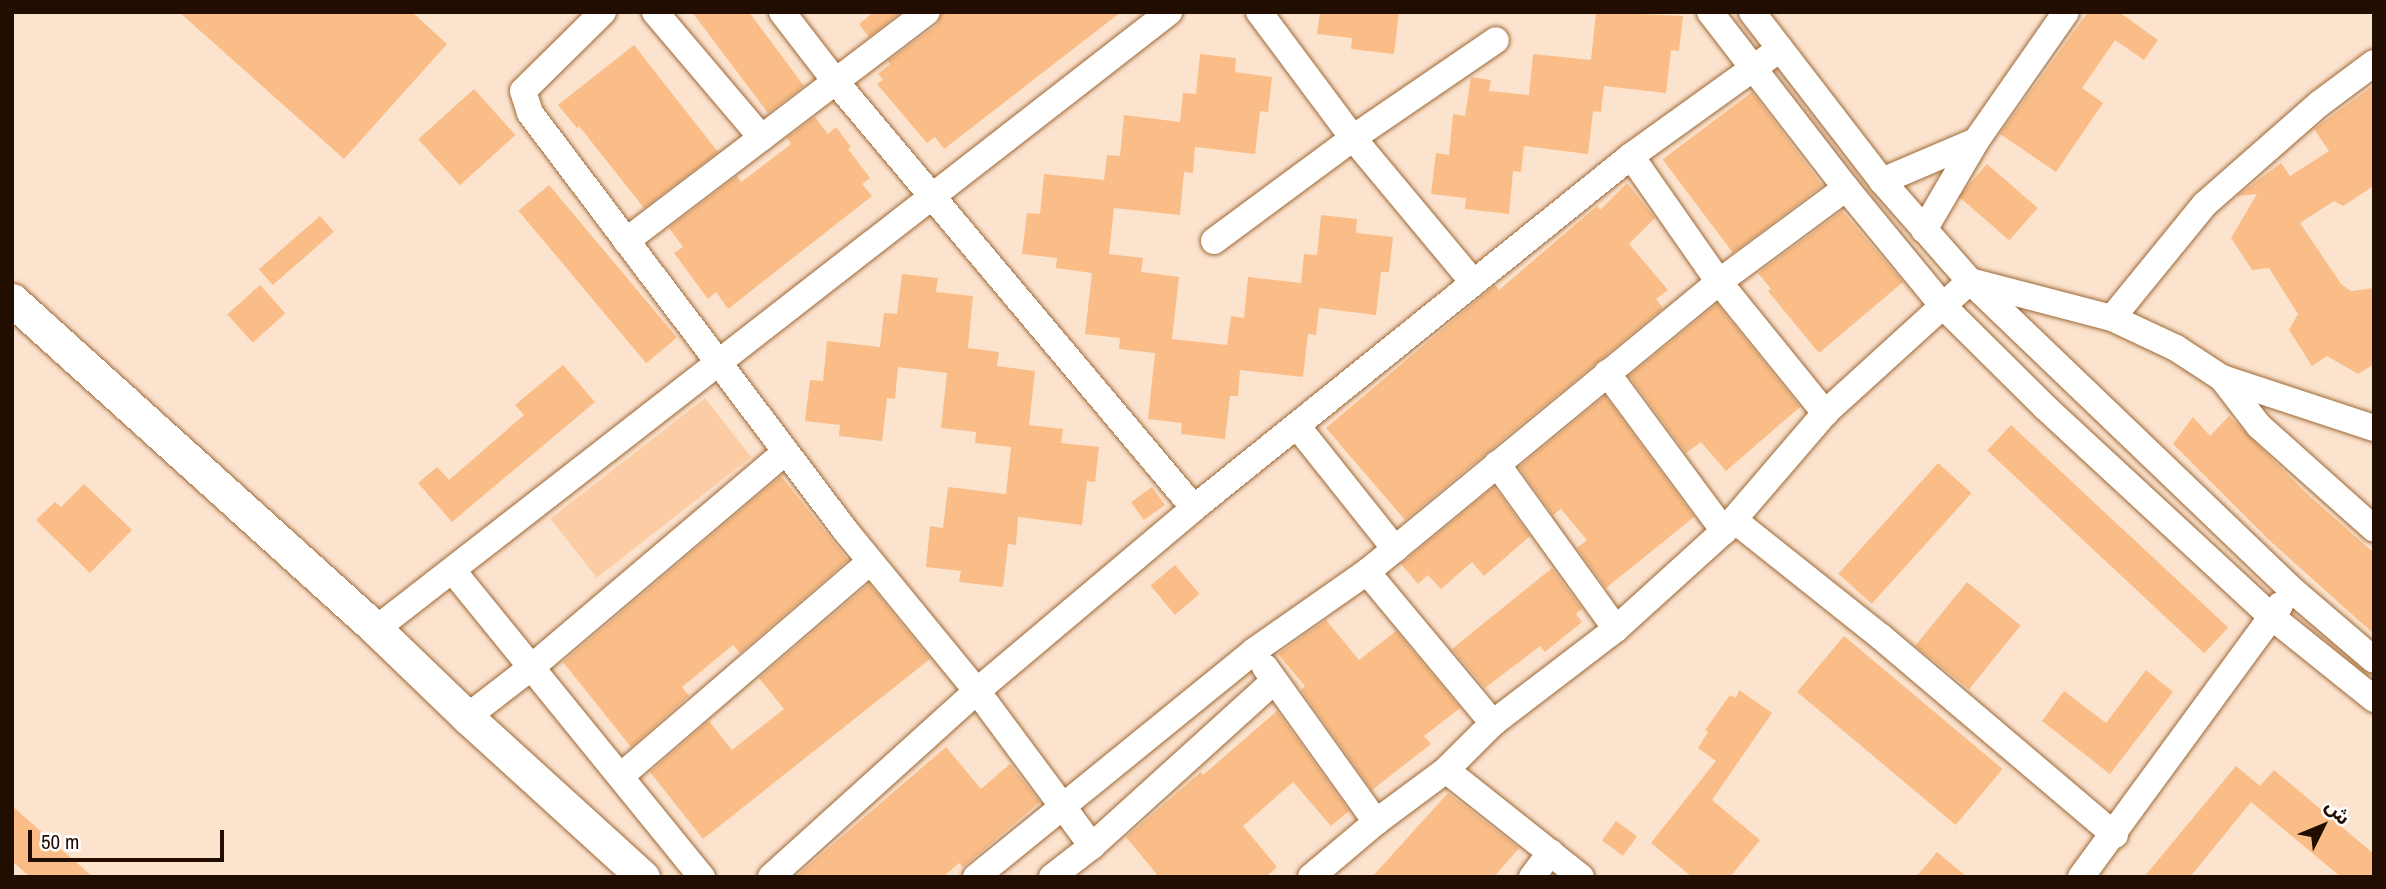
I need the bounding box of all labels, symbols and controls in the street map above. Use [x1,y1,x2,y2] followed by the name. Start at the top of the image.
[2288,791,2358,861] north arrow
[2320,793,2357,830] text: ش
[32,816,228,860] scale bar
[41,827,79,856] text: 50 m

